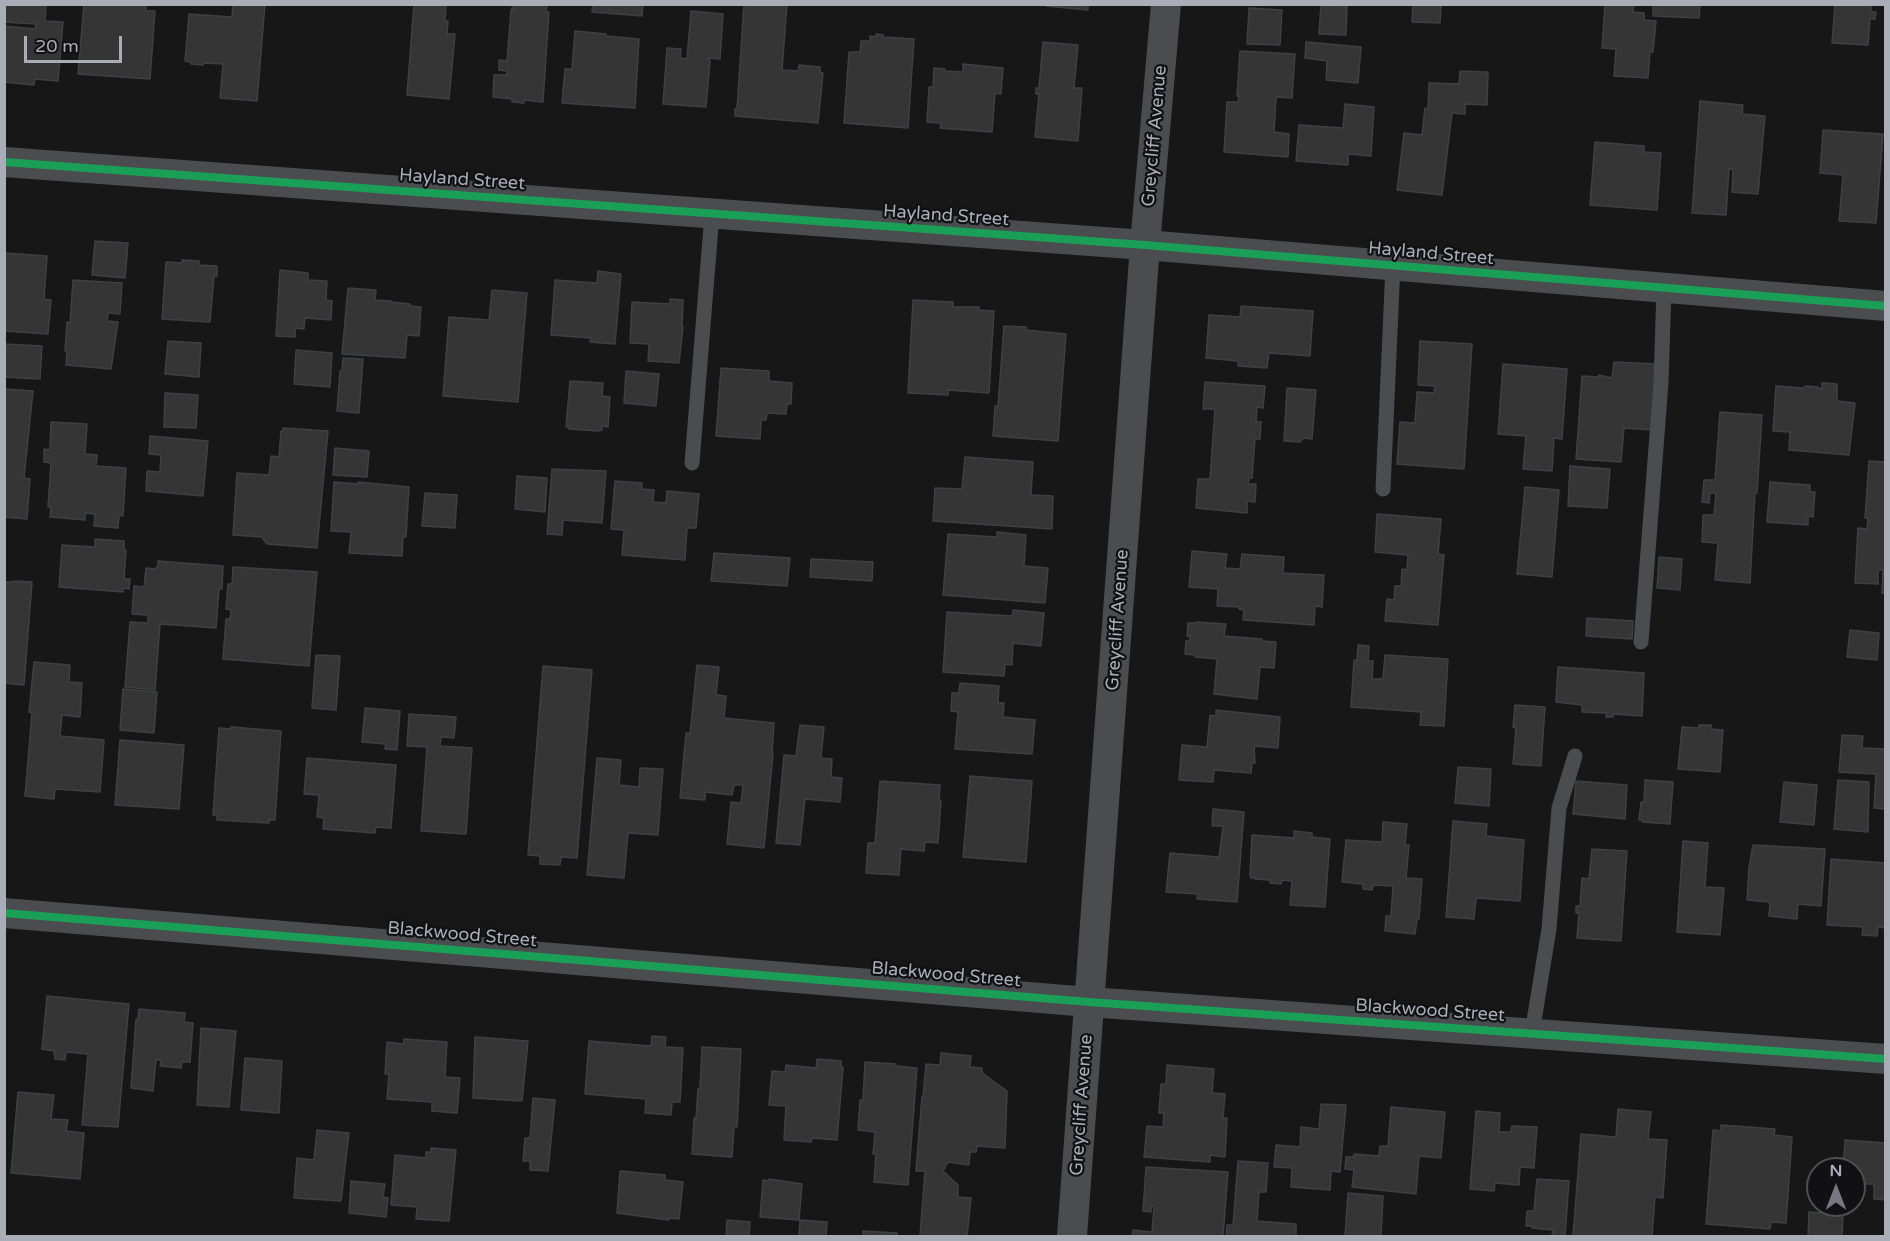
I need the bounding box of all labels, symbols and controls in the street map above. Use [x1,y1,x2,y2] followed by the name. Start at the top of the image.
[27,24,124,62] scale bar
[35,35,79,57] text: 20 m
[1138,65,1172,207] street label: Greycliff Avenue
[398,165,526,195] street label: Hayland Street
[882,201,1010,231] street label: Hayland Street
[1367,238,1495,270] street label: Hayland Street
[1102,549,1134,691] street label: Greycliff Avenue
[386,918,538,952] street label: Blackwood Street
[870,958,1022,992] street label: Blackwood Street
[1355,995,1505,1027] street label: Blackwood Street
[1066,1034,1098,1176] street label: Greycliff Avenue
[1806,1157,1866,1217] north arrow
[1830,1161,1842,1181] text: N

